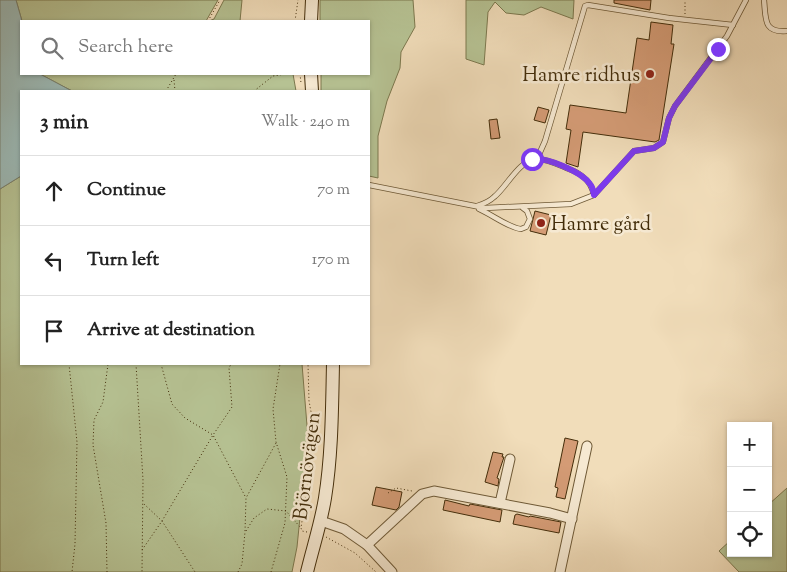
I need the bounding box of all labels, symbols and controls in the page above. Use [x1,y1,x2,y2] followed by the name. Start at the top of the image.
[20,20,370,75] search box
[38,34,66,62] icon: search
[78,34,173,61] text: Search here
[707,38,730,61] route end
[522,62,640,91] place label: Hamre ridhus
[644,68,656,80] marker: Hamre ridhus
[40,108,89,138] text: 3 min
[261,111,350,134] text: Walk · 240 m
[521,148,544,171] route start
[40,177,68,205] icon: ahead
[87,177,166,204] text: Continue
[317,179,350,202] text: 70 m
[551,211,651,240] place label: Hamre gård
[535,217,547,229] marker: Hamre gård
[40,247,68,275] icon: left
[87,247,159,274] text: Turn left
[312,249,350,272] text: 170 m
[40,317,68,345] icon: arrive
[87,317,255,344] text: Arrive at destination
[287,410,330,522] street label: Björnövägen
[727,422,772,557] map controls
[727,422,772,467] button: +
[727,467,772,512] button: −
[727,512,772,557] button: locate

